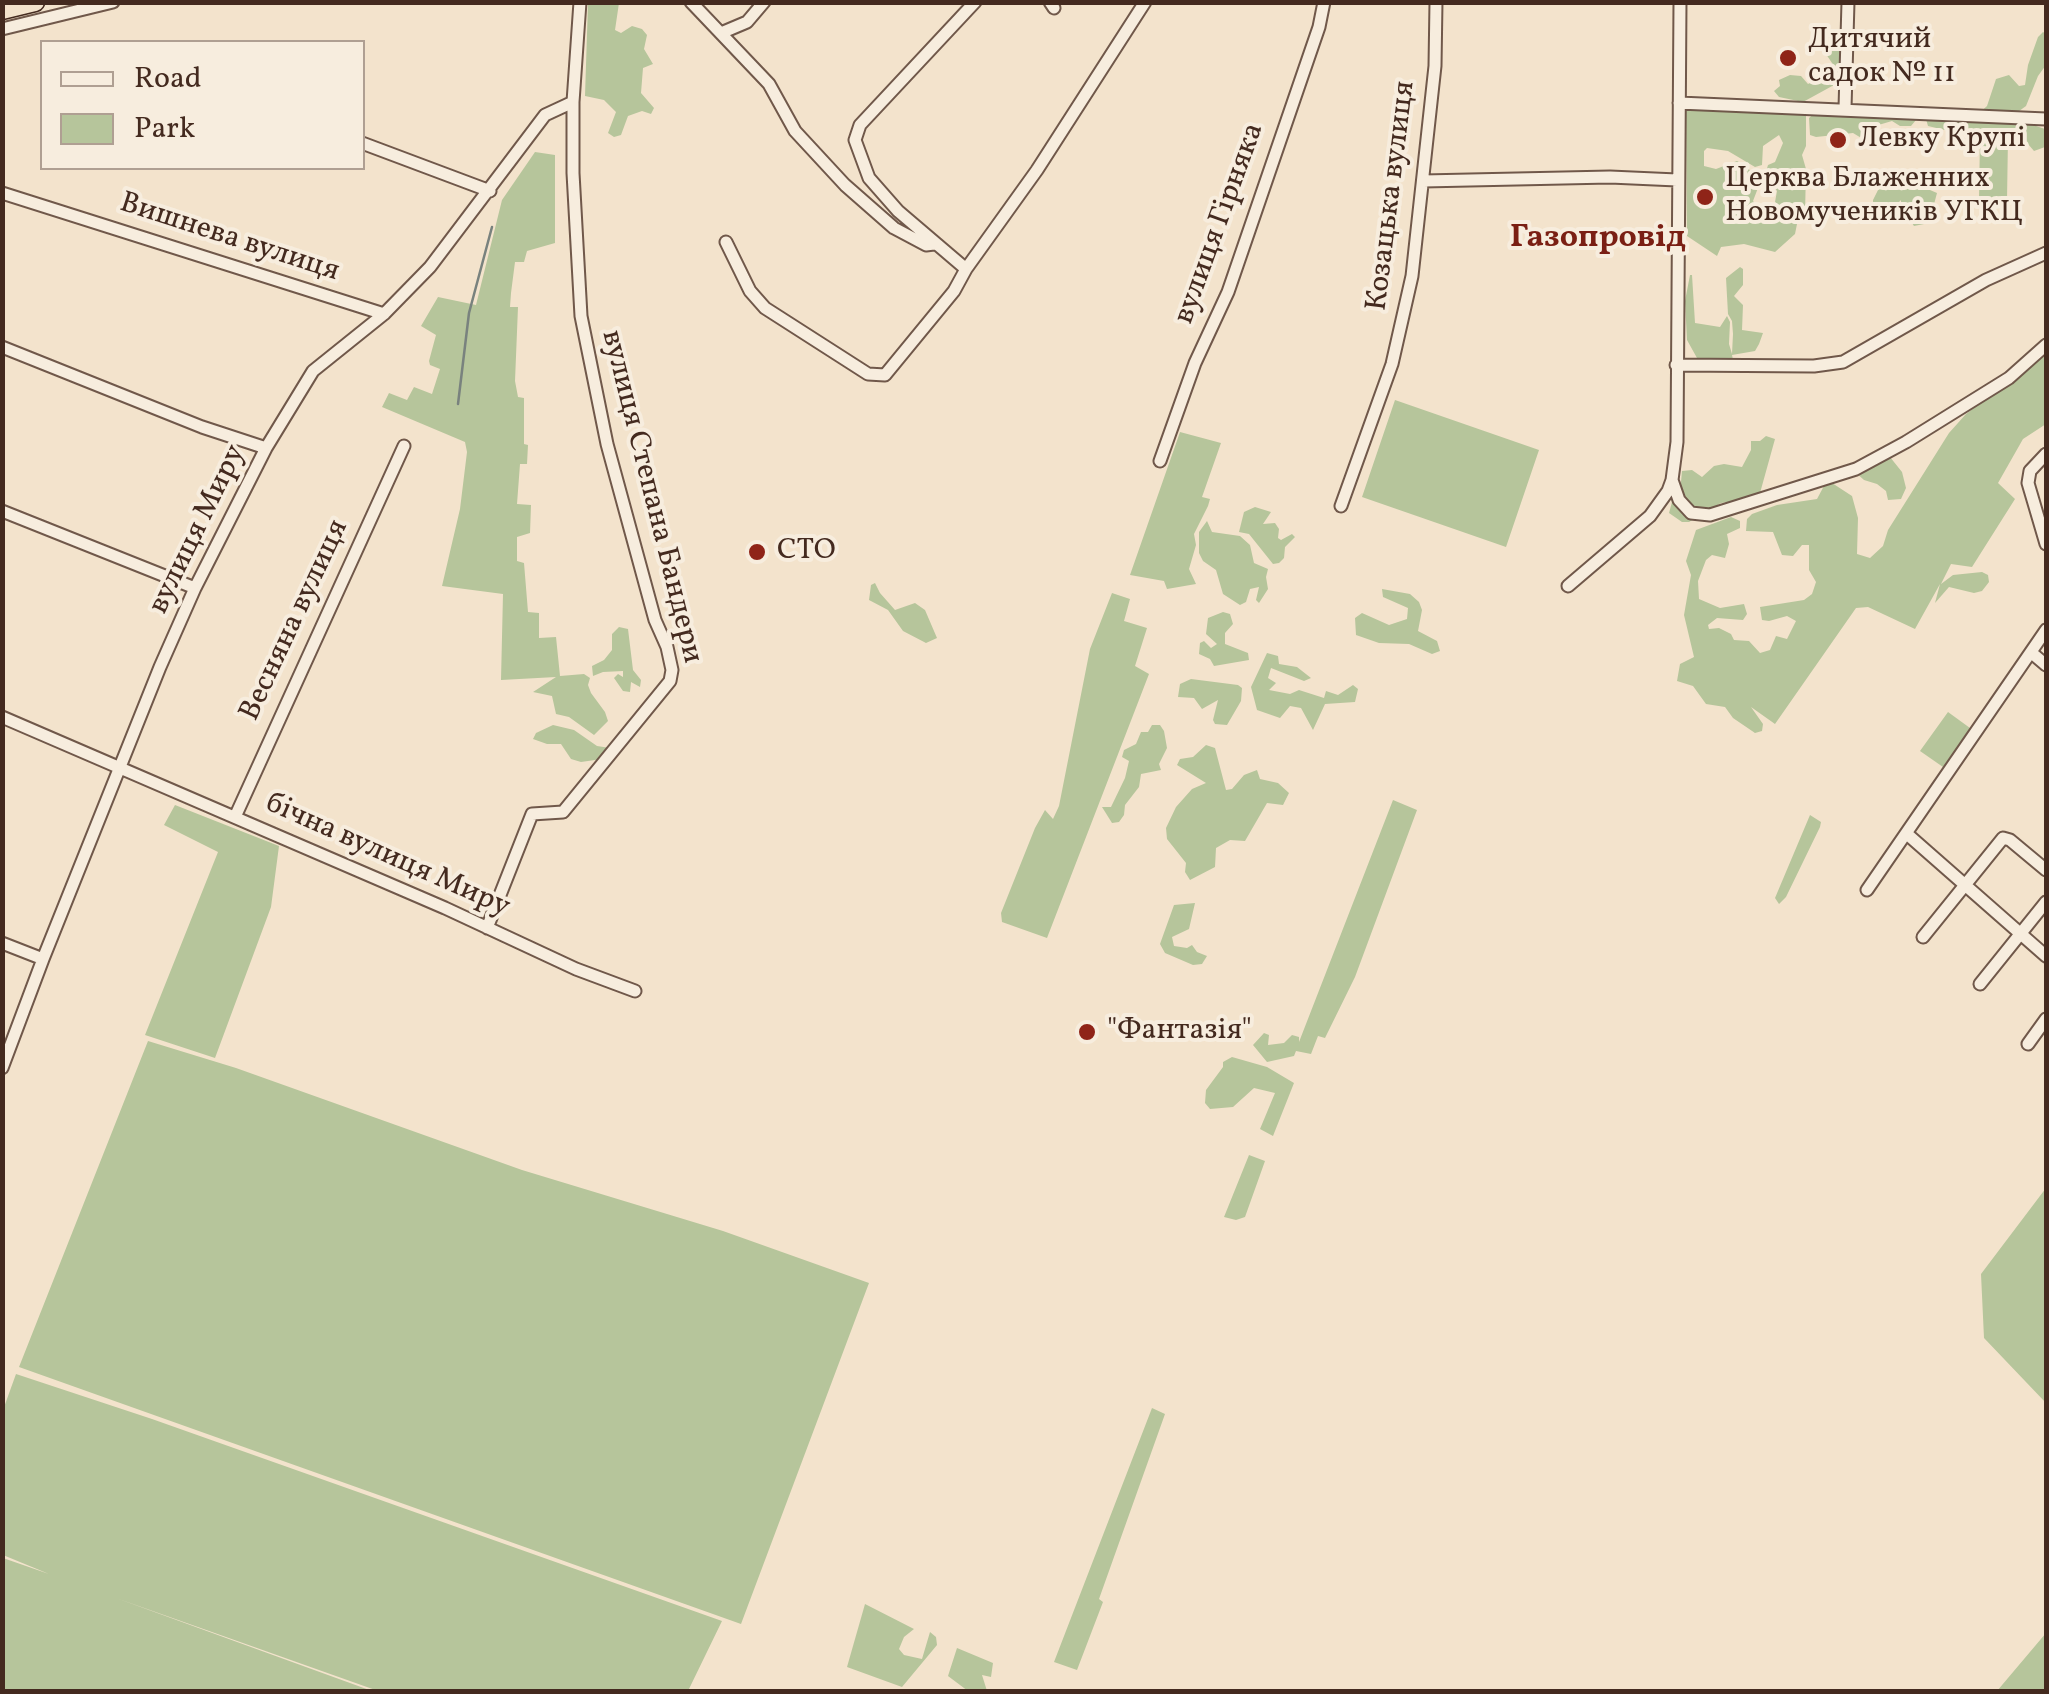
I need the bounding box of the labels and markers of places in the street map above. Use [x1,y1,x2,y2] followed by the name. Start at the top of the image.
[1808,23,1956,94] place label: Дитячий садок № 11
[1777,47,1799,69] marker: Дитячий садок № 11
[1858,122,2026,158] place label: Левку Крупі
[1827,129,1849,151] marker: Левку Крупі
[1725,162,2023,232] place label: Церква Блаженних Новомучеників УГКЦ
[1694,186,1716,208] marker: Церква Блаженних Новомучеників УГКЦ
[777,534,836,570] place label: СТО
[746,541,768,563] marker: СТО
[1107,1014,1252,1050] place label: "Фантазія"
[1076,1021,1098,1043] marker: "Фантазія"

